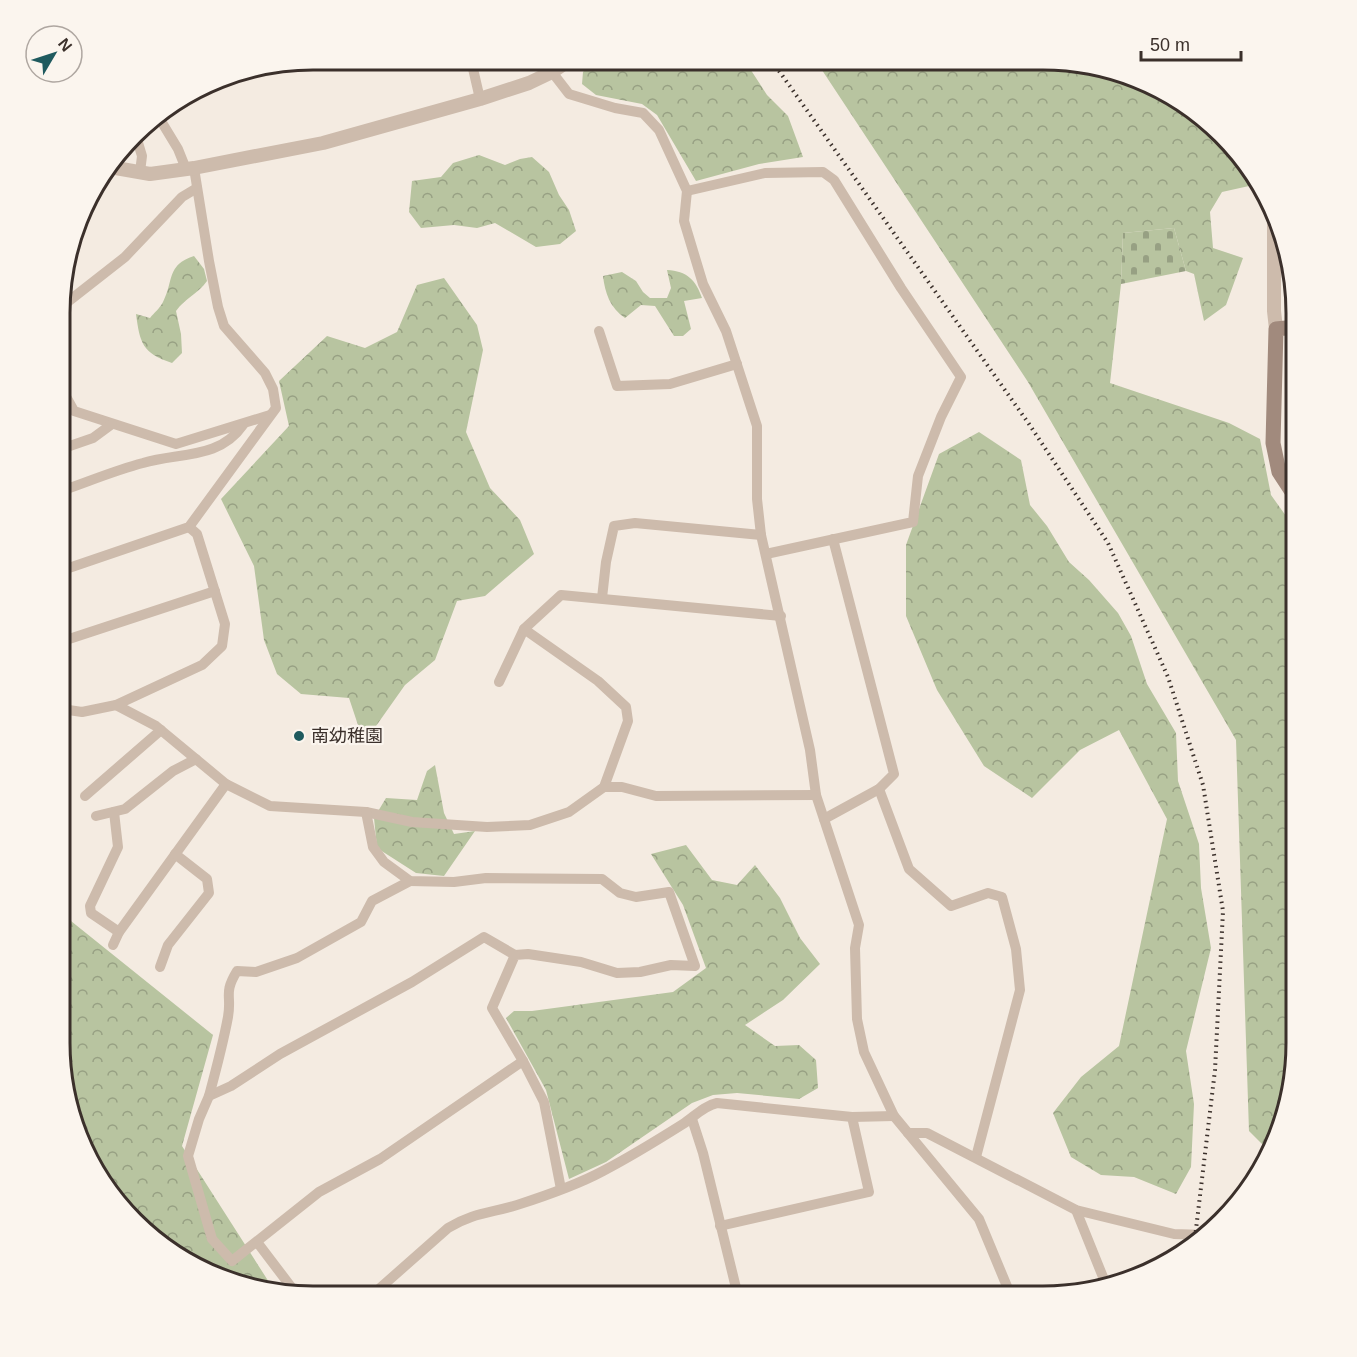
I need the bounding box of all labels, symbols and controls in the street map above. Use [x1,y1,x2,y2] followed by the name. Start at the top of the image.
[24,24,84,84] north arrow
[1141,24,1242,62] scale bar
[55,35,76,55] text: N
[1150,35,1190,55] text: 50 m
[311,726,383,746] place label: 南幼稚園
[292,729,306,743] marker: 南幼稚園

